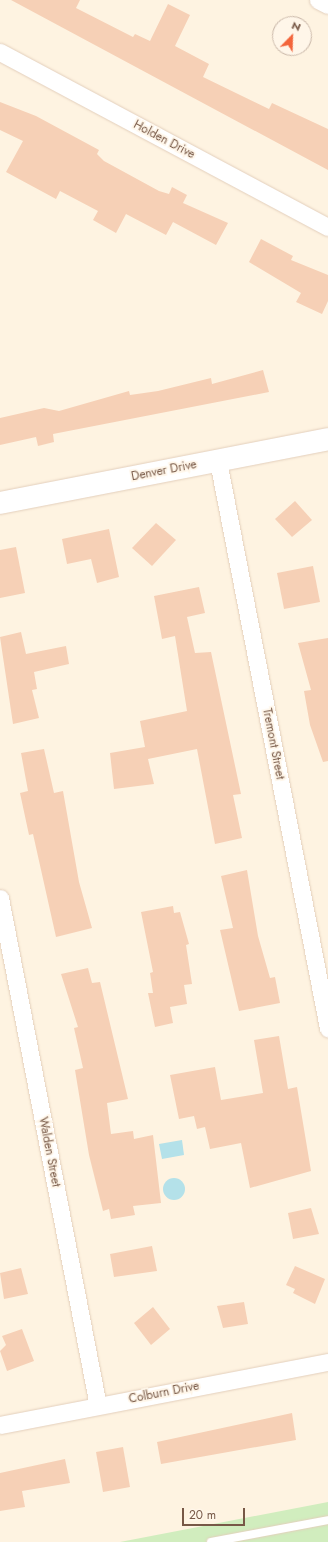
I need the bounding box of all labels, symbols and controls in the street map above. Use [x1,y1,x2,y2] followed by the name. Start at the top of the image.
[272,16,312,56] north arrow
[289,17,303,35] text: N
[131,118,197,162] street label: Holden Drive
[130,458,198,484] street label: Denver Drive
[259,707,287,781] street label: Tremont Street
[35,1116,63,1188] street label: Walden Street
[128,1379,200,1407] street label: Colburn Drive
[184,1500,247,1526] scale bar
[189,1506,216,1524] text: 20 m

